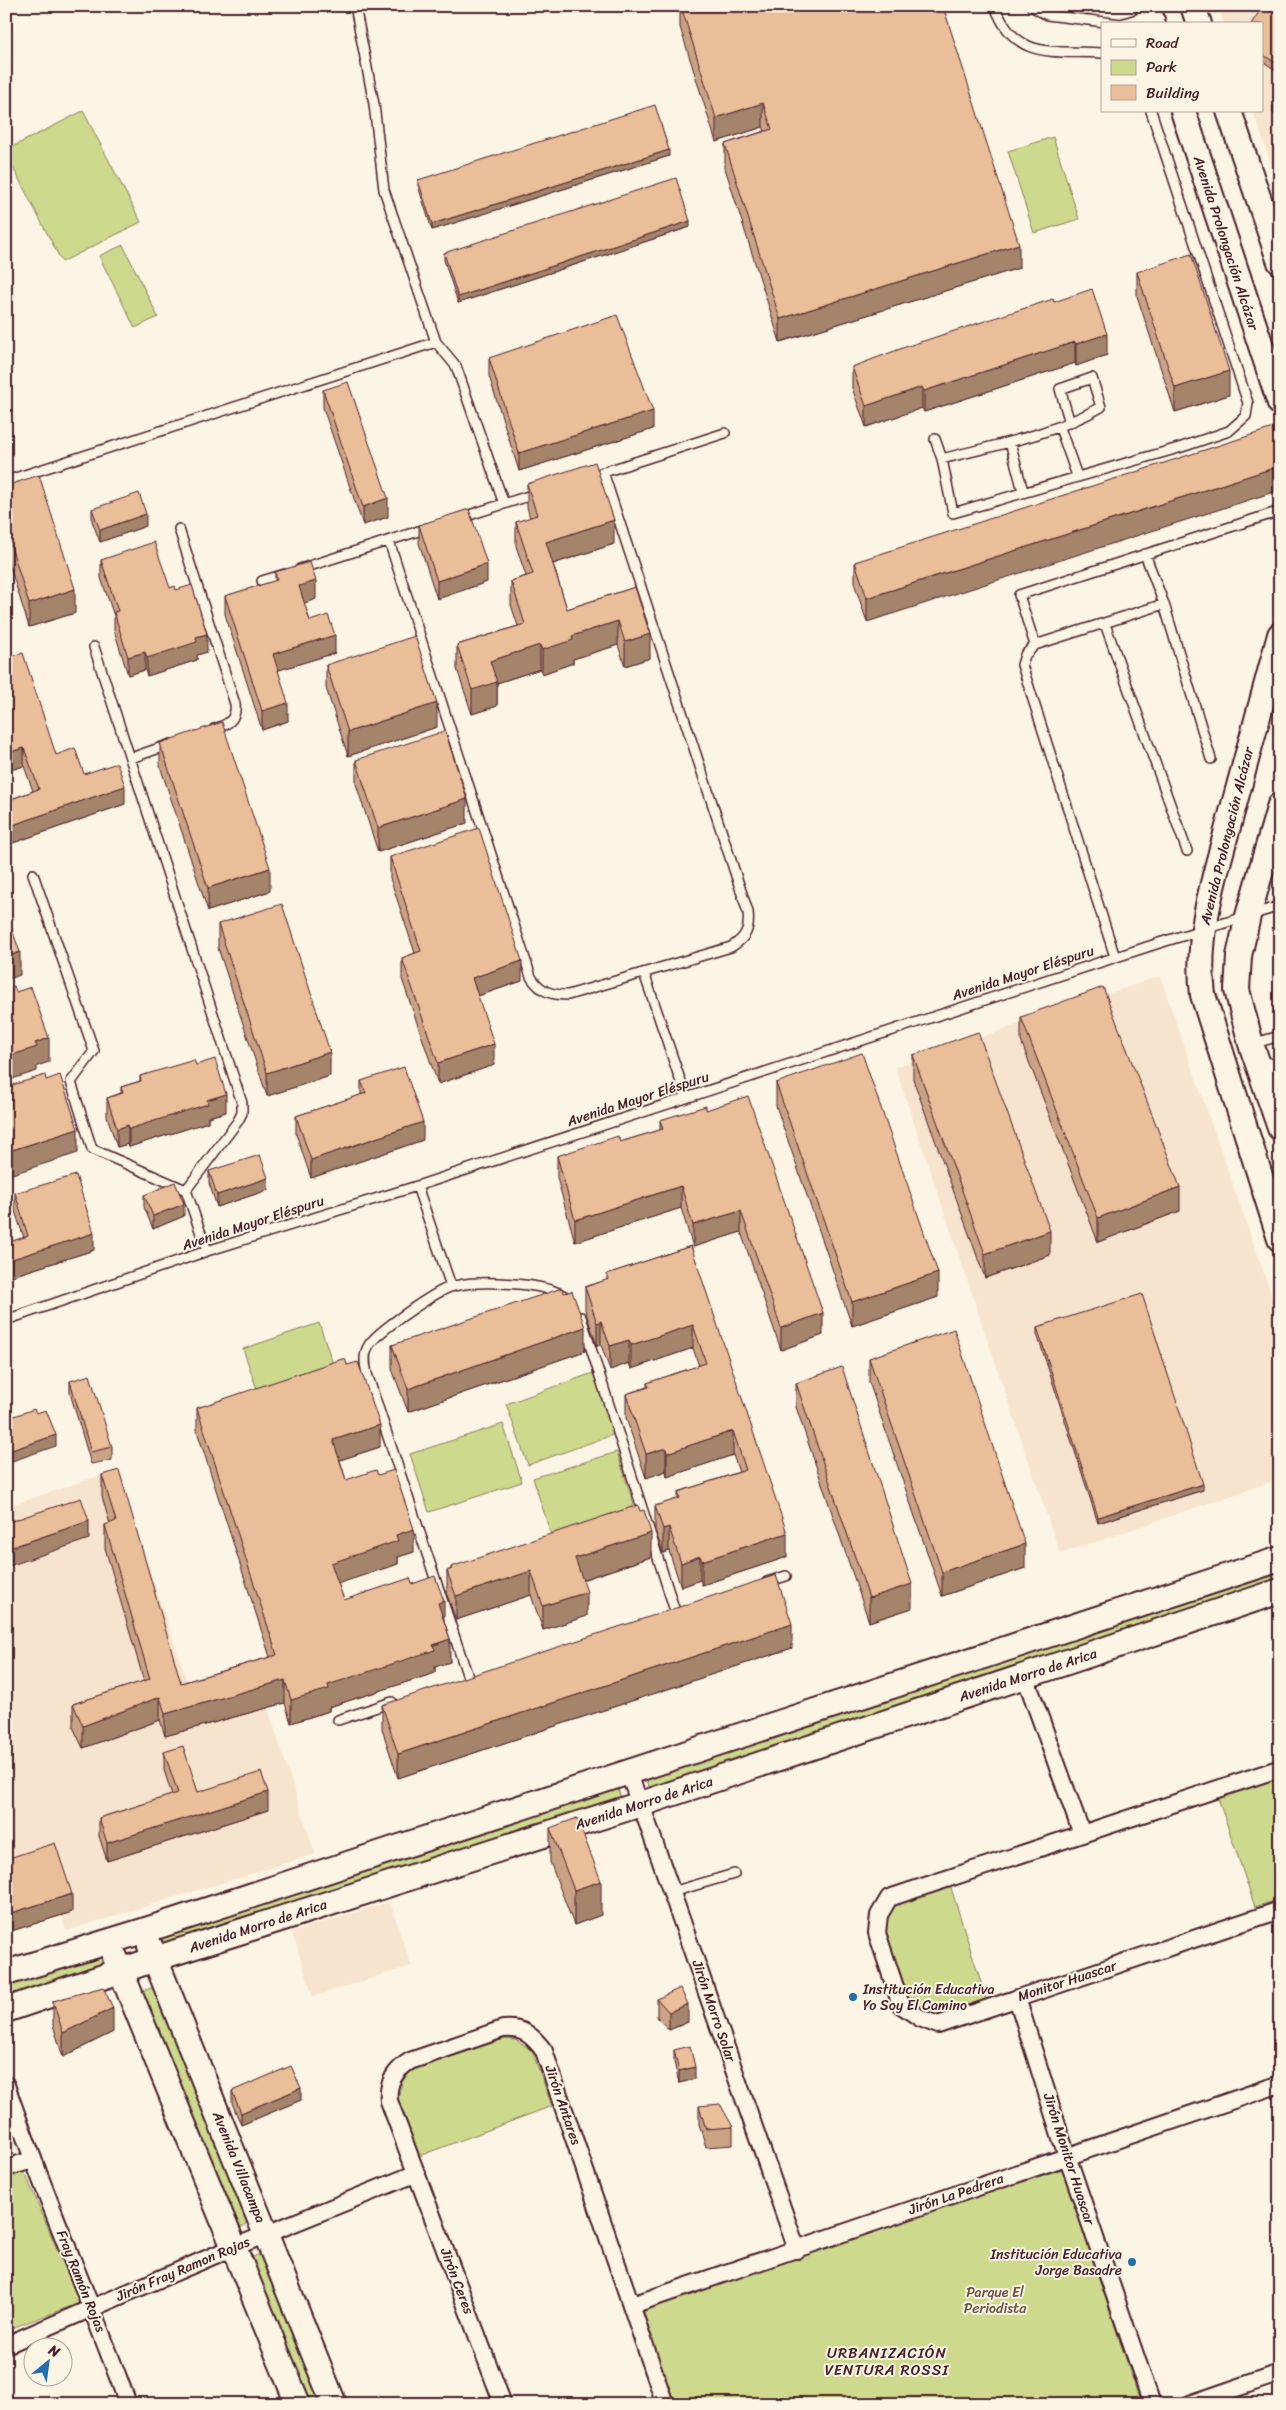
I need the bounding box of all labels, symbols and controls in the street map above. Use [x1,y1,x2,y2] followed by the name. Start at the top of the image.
[1101,22,1264,112] legend
[1146,30,1179,56] text: Road
[1146,54,1177,80] text: Park
[1146,80,1200,106] text: Building
[1186,151,1266,335] street label: Avenida Prolongación Alcázar
[1193,743,1261,928] street label: Avenida Prolongación Alcázar
[948,938,1098,1008] street label: Avenida Mayor Eléspuru
[563,1064,713,1134] street label: Avenida Mayor Eléspuru
[178,1188,328,1258] street label: Avenida Mayor Eléspuru
[955,1641,1101,1709] street label: Avenida Morro de Arica
[571,1769,717,1837] street label: Avenida Morro de Arica
[185,1892,331,1960] street label: Avenida Morro de Arica
[1014,1953,1121,2009] street label: Monitor Huascar
[684,1955,744,2067] street label: Jirón Morro Solar
[862,1977,995,2018] place label: Institución Educativa Yo Soy El Camino
[847,1991,859,2003] marker: Institución Educativa Yo Soy El Camino
[537,2061,588,2149] street label: Jirón Antares
[1036,2089,1103,2229] street label: Jirón Monitor Huascar
[205,2106,273,2227] street label: Avenida Villacampa
[904,2166,1008,2222] street label: Jirón La Pedrera
[49,2226,113,2336] street label: Fray Ramón Rojas
[111,2229,255,2309] street label: Jirón Fray Ramon Rojas
[989,2242,1122,2283] place label: Institución Educativa Jorge Basadre
[433,2243,481,2318] street label: Jirón Ceres
[1126,2256,1138,2268] marker: Institución Educativa Jorge Basadre
[964,2280,1027,2321] park label: Parque El Periodista
[43,2337,65,2364] text: N
[22,2338,72,2388] north arrow
[825,2340,949,2383] district label: URBANIZACIÓN VENTURA ROSSI

